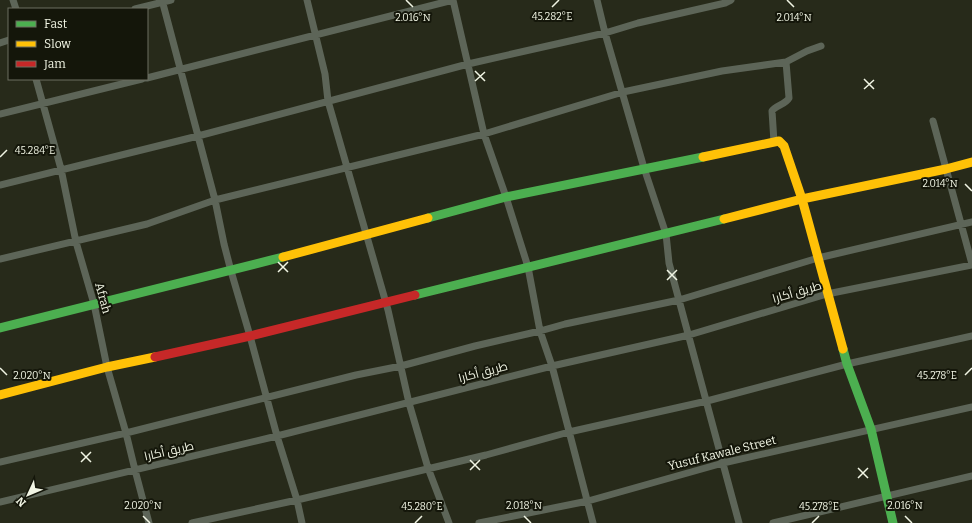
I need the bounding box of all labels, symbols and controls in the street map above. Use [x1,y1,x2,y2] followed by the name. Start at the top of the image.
[8,8,148,80] legend
[532,11,572,23] text: 45.282°E
[395,12,431,24] text: 2.016°N
[776,12,812,24] text: 2.014°N
[44,17,68,31] text: Fast
[44,37,71,51] text: Slow
[43,57,66,71] text: Jam
[15,145,55,157] text: 45.284°E
[922,178,958,190] text: 2.014°N
[771,277,823,306] street label: طريق أكارا
[92,281,114,316] street label: Afrah
[457,358,509,385] street label: طريق أكارا
[13,370,51,382] text: 2.020°N
[917,370,957,382] text: 45.278°E
[667,433,778,473] street label: Yusuf Kawale Street
[143,438,195,463] street label: طريق أكارا
[8,475,48,515] north arrow
[13,494,29,509] text: N
[124,500,162,512] text: 2.020°N
[506,500,542,512] text: 2.018°N
[887,500,923,512] text: 2.016°N
[401,501,443,513] text: 45.280°E
[799,501,839,513] text: 45.278°E

